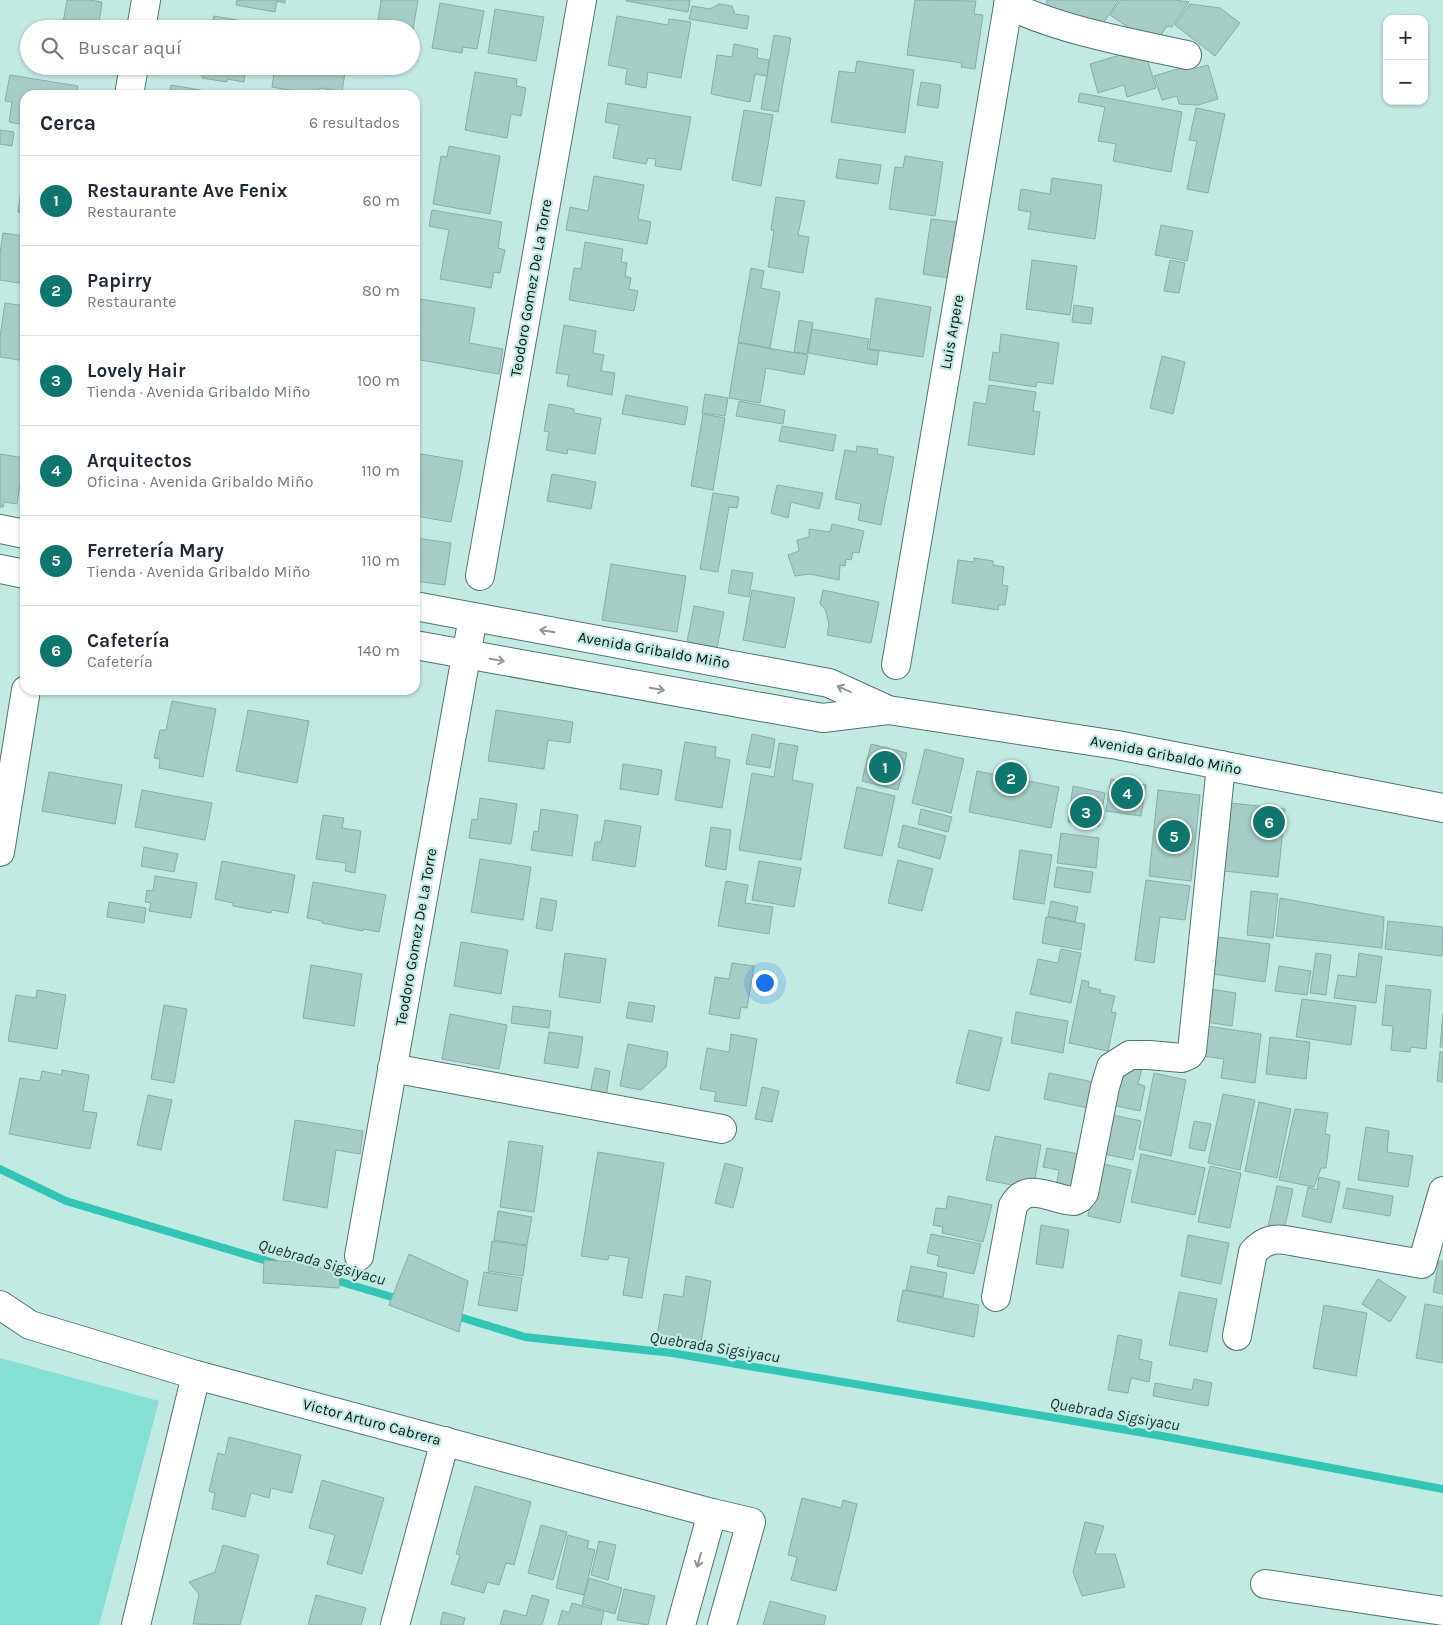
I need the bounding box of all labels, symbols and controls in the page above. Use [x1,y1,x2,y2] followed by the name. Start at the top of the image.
[1383,15,1428,105] map controls
[1383,15,1428,60] button: +
[20,20,420,75] search box
[38,34,66,62] icon: search
[78,37,182,59] text: Buscar aquí
[1383,60,1428,105] button: −
[40,111,96,135] text: Cerca
[309,113,400,132] text: 6 resultados
[87,180,287,202] text: Restaurante Ave Fenix
[53,191,59,210] text: 1
[363,191,400,210] text: 60 m
[507,198,555,378] street label: Teodoro Gomez De La Torre
[87,202,176,221] text: Restaurante
[87,270,151,292] text: Papirry
[51,281,61,300] text: 2
[362,281,400,300] text: 80 m
[87,292,176,311] text: Restaurante
[937,293,967,371] street label: Luis Arpere
[87,360,185,382] text: Lovely Hair
[51,371,61,390] text: 3
[357,371,400,390] text: 100 m
[87,382,310,401] text: Tienda · Avenida Gribaldo Miño
[87,450,192,472] text: Arquitectos
[51,461,61,480] text: 4
[361,461,400,480] text: 110 m
[87,472,314,491] text: Oficina · Avenida Gribaldo Miño
[87,540,224,562] text: Ferretería Mary
[51,551,61,570] text: 5
[361,551,400,570] text: 110 m
[87,562,310,581] text: Tienda · Avenida Gribaldo Miño
[540,625,556,635] one-way arrow
[577,628,731,672] street label: Avenida Gribaldo Miño
[87,630,170,652] text: Cafetería
[51,641,61,660] text: 6
[358,641,400,660] text: 140 m
[87,652,153,671] text: Cafetería
[489,656,505,666] one-way arrow
[649,684,665,694] one-way arrow
[837,684,852,694] one-way arrow
[1089,731,1243,779] street label: Avenida Gribaldo Miño
[869,748,901,786] pin: 1
[995,759,1027,797] pin: 2
[1111,774,1143,812] pin: 4
[1070,793,1102,831] pin: 3
[1253,803,1285,841] pin: 6
[1158,817,1190,855] pin: 5
[392,847,440,1027] street label: Teodoro Gomez De La Torre
[752,970,778,996] your location
[256,1235,388,1289] water label: Quebrada Sigsiyacu
[648,1327,782,1367] water label: Quebrada Sigsiyacu
[1048,1393,1182,1435] water label: Quebrada Sigsiyacu
[301,1395,443,1449] street label: Victor Arturo Cabrera
[694,1552,704,1568] one-way arrow

